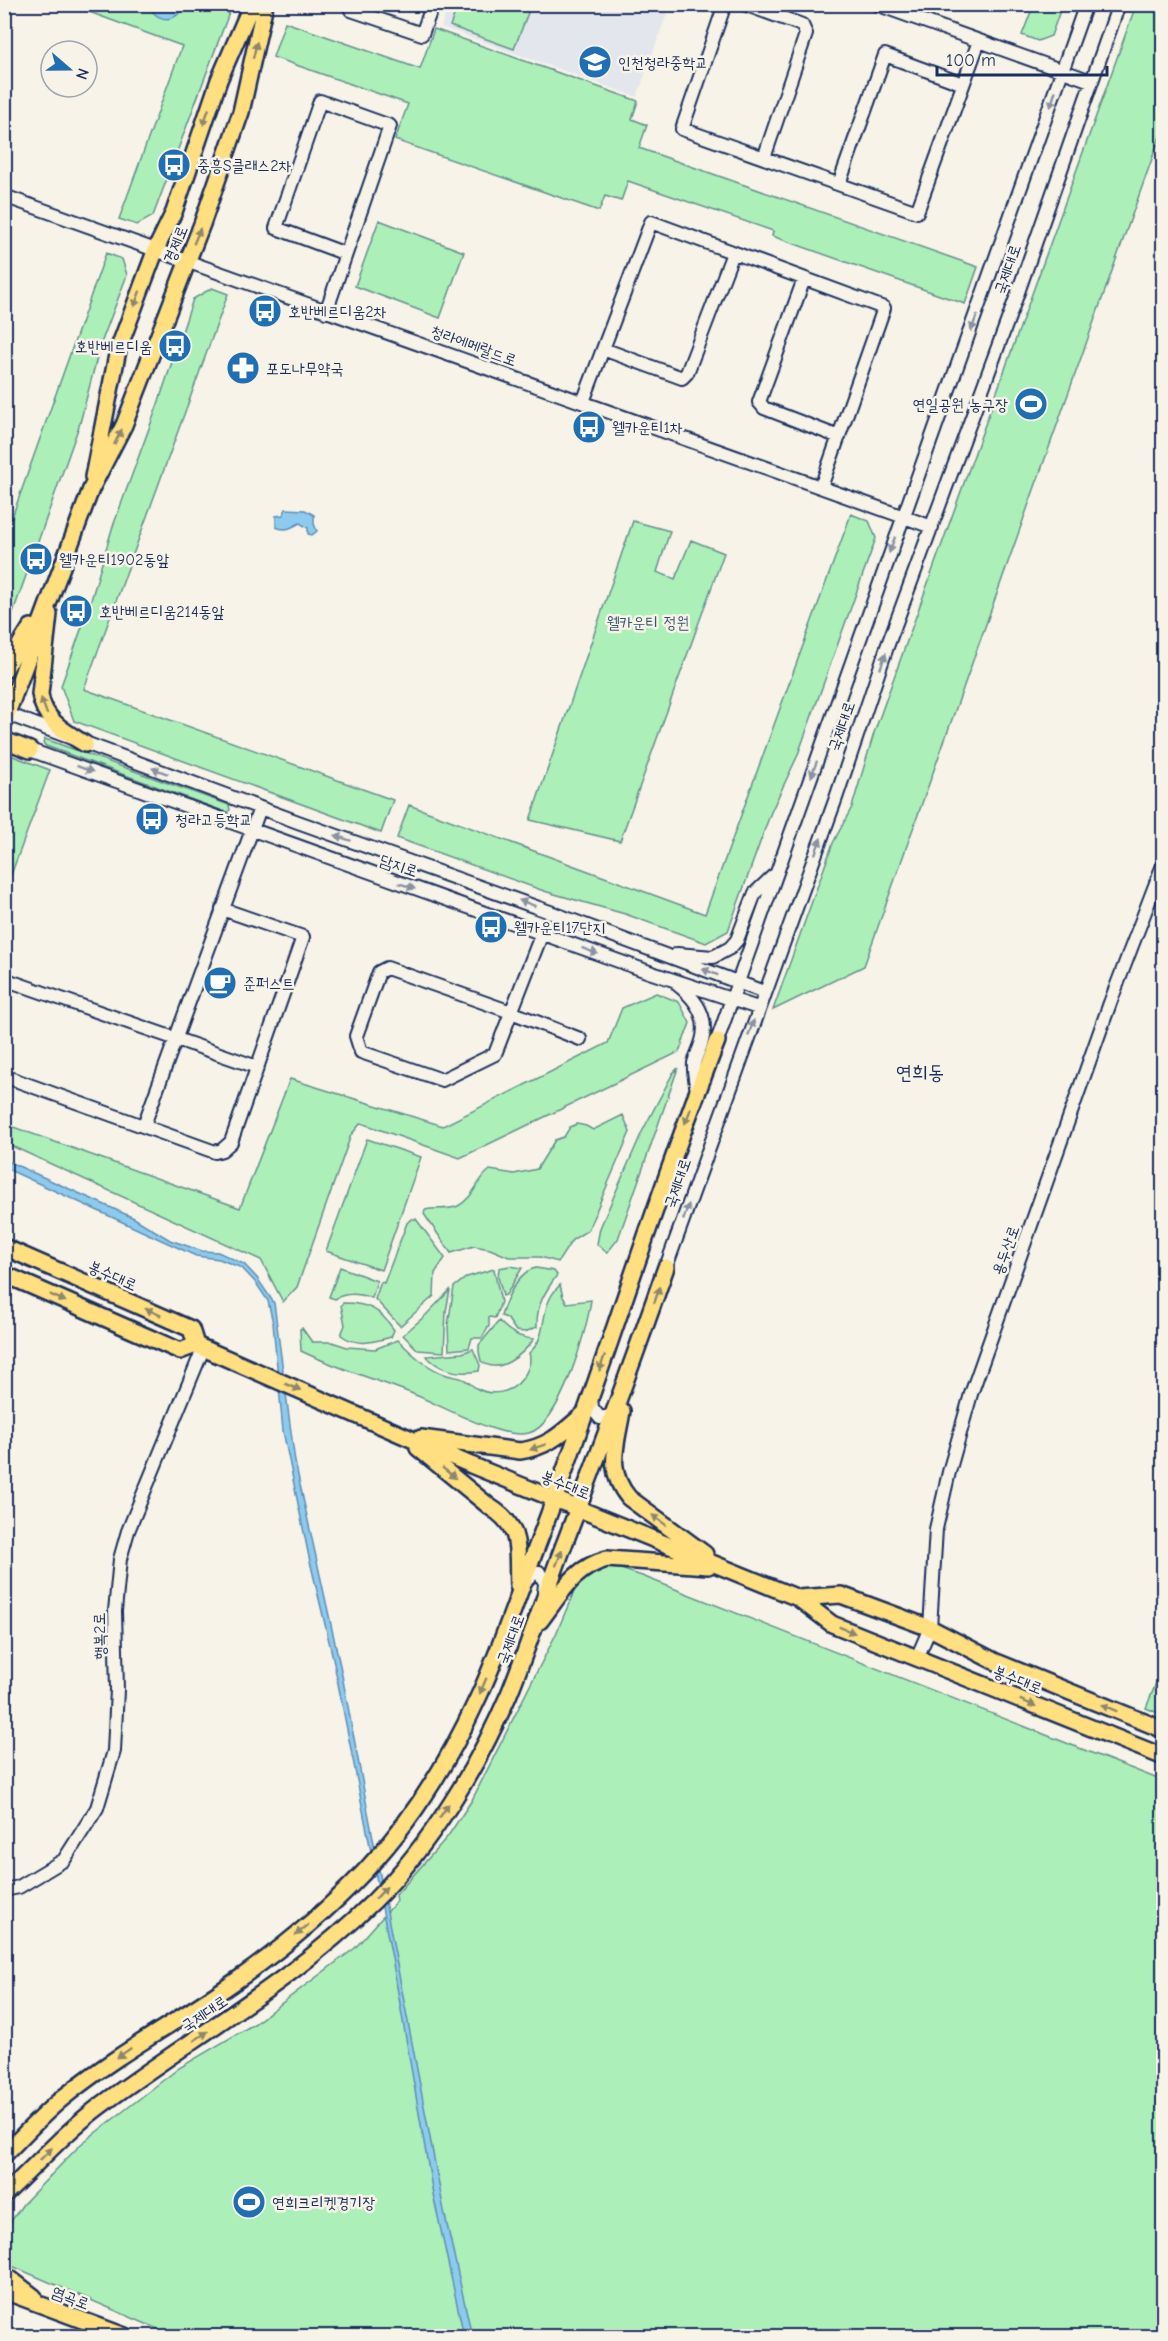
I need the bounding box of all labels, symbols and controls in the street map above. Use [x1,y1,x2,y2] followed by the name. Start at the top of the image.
[39,39,99,99] north arrow
[937,39,1106,77] scale bar
[250,40,260,59] one-way arrow
[577,44,613,80] school or university icon: 인천청라중학교
[946,50,996,71] text: 100 m
[618,54,708,72] place label: 인천청라중학교
[72,66,92,82] text: N
[1047,90,1057,108] one-way arrow
[201,108,211,126] one-way arrow
[156,147,192,183] bus stop icon: 중흥S클래스2차
[197,157,292,175] place label: 중흥S클래스2차
[160,223,192,266] street label: 경제로
[192,226,202,244] one-way arrow
[991,242,1025,297] street label: 국제대로
[132,290,141,308] one-way arrow
[247,293,283,329] bus stop icon: 호반베르디움2차
[288,303,387,321] place label: 호반베르디움2차
[968,314,978,332] one-way arrow
[428,322,519,370] street label: 청라에메랄드로
[157,328,193,364] bus stop icon: 호반베르디움
[75,338,152,356] place label: 호반베르디움
[225,350,261,386] pharmacy icon: 포도나무약국
[266,360,343,378] place label: 포도나무약국
[1013,386,1049,422] sports icon: 연일공원 농구장
[913,396,1008,414] place label: 연일공원 농구장
[571,409,607,445] bus stop icon: 웰카운티1차
[612,419,683,437] place label: 웰카운티1차
[113,428,123,445] one-way arrow
[887,536,897,554] one-way arrow
[18,541,54,577] bus stop icon: 웰카운티1902동앞
[59,551,169,569] place label: 웰카운티1902동앞
[58,593,94,629] bus stop icon: 호반베르디움214동앞
[99,603,225,621] place label: 호반베르디움214동앞
[607,614,689,632] park label: 웰카운티 정원
[878,652,888,670] one-way arrow
[38,696,48,714] one-way arrow
[825,699,859,754] street label: 국제대로
[808,760,818,778] one-way arrow
[76,765,94,775] one-way arrow
[151,766,169,776] one-way arrow
[134,801,170,837] bus stop icon: 청라고등학교
[175,811,252,829] place label: 청라고등학교
[334,833,352,842] one-way arrow
[814,836,824,854] one-way arrow
[377,851,420,881] street label: 담지로
[398,881,416,891] one-way arrow
[518,898,536,908] one-way arrow
[473,909,509,945] bus stop icon: 웰카운티17단지
[514,919,605,937] place label: 웰카운티17단지
[581,946,599,956] one-way arrow
[202,965,238,1001] cafe icon: 준퍼스트
[700,967,718,977] one-way arrow
[243,975,295,993] place label: 준퍼스트
[746,1019,756,1037] one-way arrow
[896,1061,944,1084] district label: 연희동
[683,1107,693,1125] one-way arrow
[661,1156,695,1211] street label: 국제대로
[681,1203,691,1221] one-way arrow
[989,1223,1023,1278] street label: 용두산로
[85,1257,140,1295] street label: 봉수대로
[652,1286,662,1304] one-way arrow
[49,1293,67,1303] one-way arrow
[144,1307,162,1317] one-way arrow
[597,1354,607,1372] one-way arrow
[284,1382,302,1392] one-way arrow
[529,1442,547,1452] one-way arrow
[441,1467,457,1480] one-way arrow
[538,1467,593,1503] street label: 봉수대로
[651,1514,666,1526] one-way arrow
[555,1549,565,1567] one-way arrow
[91,1612,109,1660] street label: 행복2로
[494,1612,528,1667] street label: 국제대로
[838,1626,856,1635] one-way arrow
[990,1662,1045,1698] street label: 봉수대로
[478,1677,487,1695] one-way arrow
[1019,1699,1037,1708] one-way arrow
[1100,1703,1118,1713] one-way arrow
[439,1803,450,1820] one-way arrow
[374,1885,388,1900] one-way arrow
[294,1924,309,1936] one-way arrow
[178,1992,231,2036] street label: 국제대로
[193,2030,209,2042] one-way arrow
[117,2047,133,2059] one-way arrow
[39,2147,53,2161] one-way arrow
[231,2184,267,2220] sports icon: 연희크리켓경기장
[272,2194,375,2212] place label: 연희크리켓경기장
[49,2283,92,2313] street label: 염곡로

